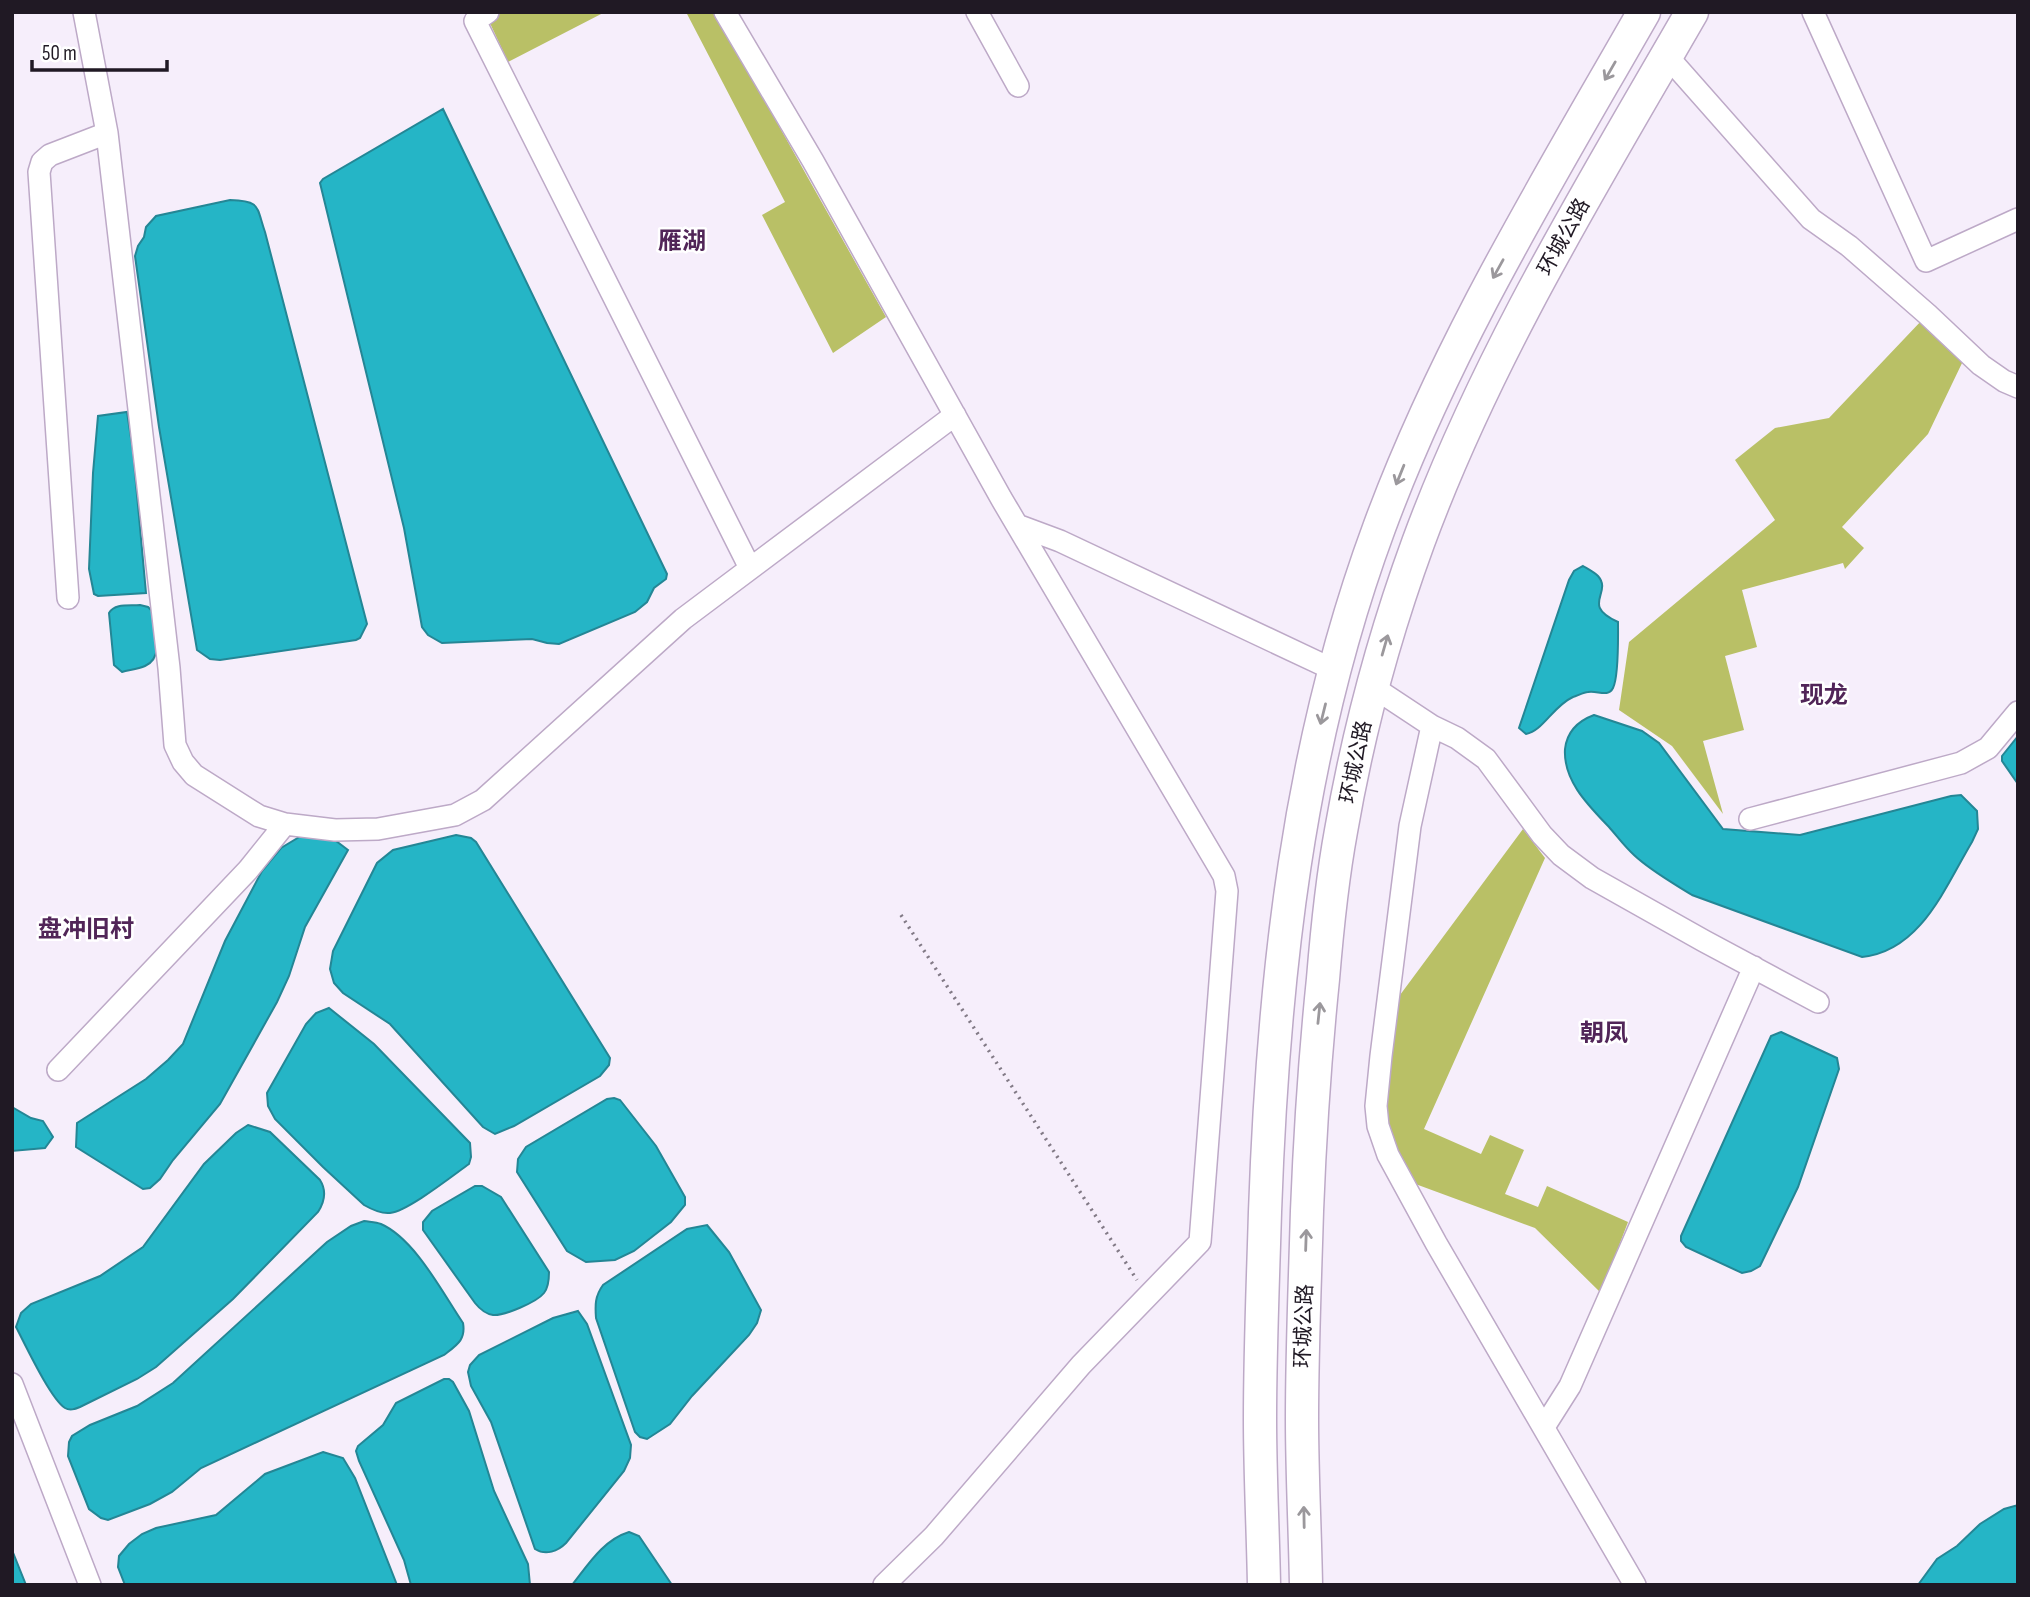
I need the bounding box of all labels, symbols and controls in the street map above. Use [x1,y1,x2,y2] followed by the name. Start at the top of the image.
[32,28,166,72] scale bar
[42,41,77,66] text: 50 m
[1603,61,1617,81] one-way arrow
[1533,194,1595,280] street label: 环城公路
[658,227,706,256] district label: 雁湖
[1491,259,1505,279] one-way arrow
[1393,463,1406,485] one-way arrow
[1379,634,1392,656] one-way arrow
[1800,681,1848,710] district label: 现龙
[1316,702,1329,725] one-way arrow
[1335,718,1377,806] street label: 环城公路
[38,915,134,944] district label: 盘冲旧村
[1313,1002,1326,1025] one-way arrow
[1580,1019,1628,1048] district label: 朝凤
[1299,1229,1313,1252] one-way arrow
[1290,1284,1318,1368] street label: 环城公路
[1298,1505,1311,1528] one-way arrow

